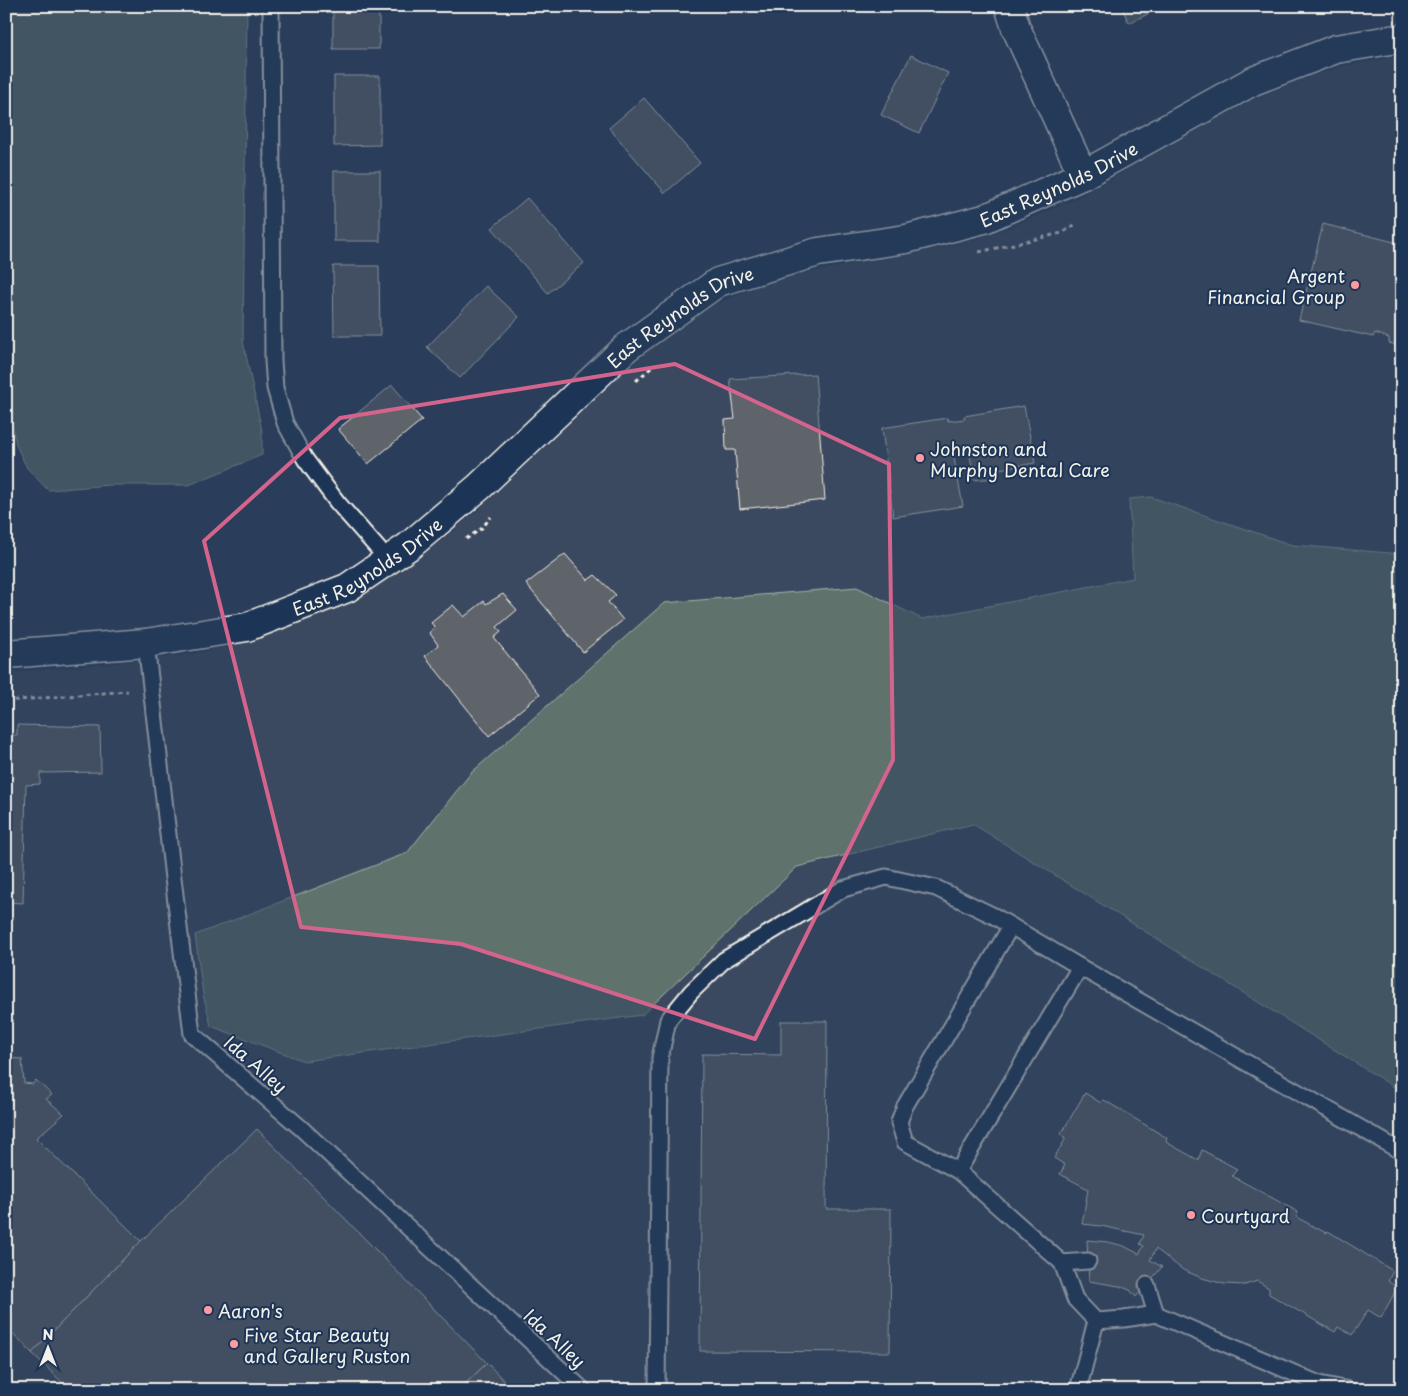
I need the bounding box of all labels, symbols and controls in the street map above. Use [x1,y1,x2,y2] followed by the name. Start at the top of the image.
[975,134,1142,233] street label: East Reynolds Drive
[600,259,757,374] street label: East Reynolds Drive
[1207,262,1345,310] place label: Argent Financial Group
[1349,279,1361,291] marker: Argent Financial Group
[930,435,1110,483] place label: Johnston and Murphy Dental Care
[914,452,926,464] marker: Johnston and Murphy Dental Care
[288,510,448,622] street label: East Reynolds Drive
[218,1029,294,1099] street label: Ida Alley
[1201,1202,1290,1229] place label: Courtyard
[1185,1209,1197,1221] marker: Courtyard
[218,1297,283,1324] place label: Aaron's
[518,1302,592,1374] street label: Ida Alley
[202,1304,214,1316] marker: Aaron's
[244,1321,410,1369] place label: Five Star Beauty and Gallery Ruston
[22,1324,72,1374] north arrow
[42,1324,54,1345] text: N
[228,1338,240,1350] marker: Five Star Beauty and Gallery Ruston

